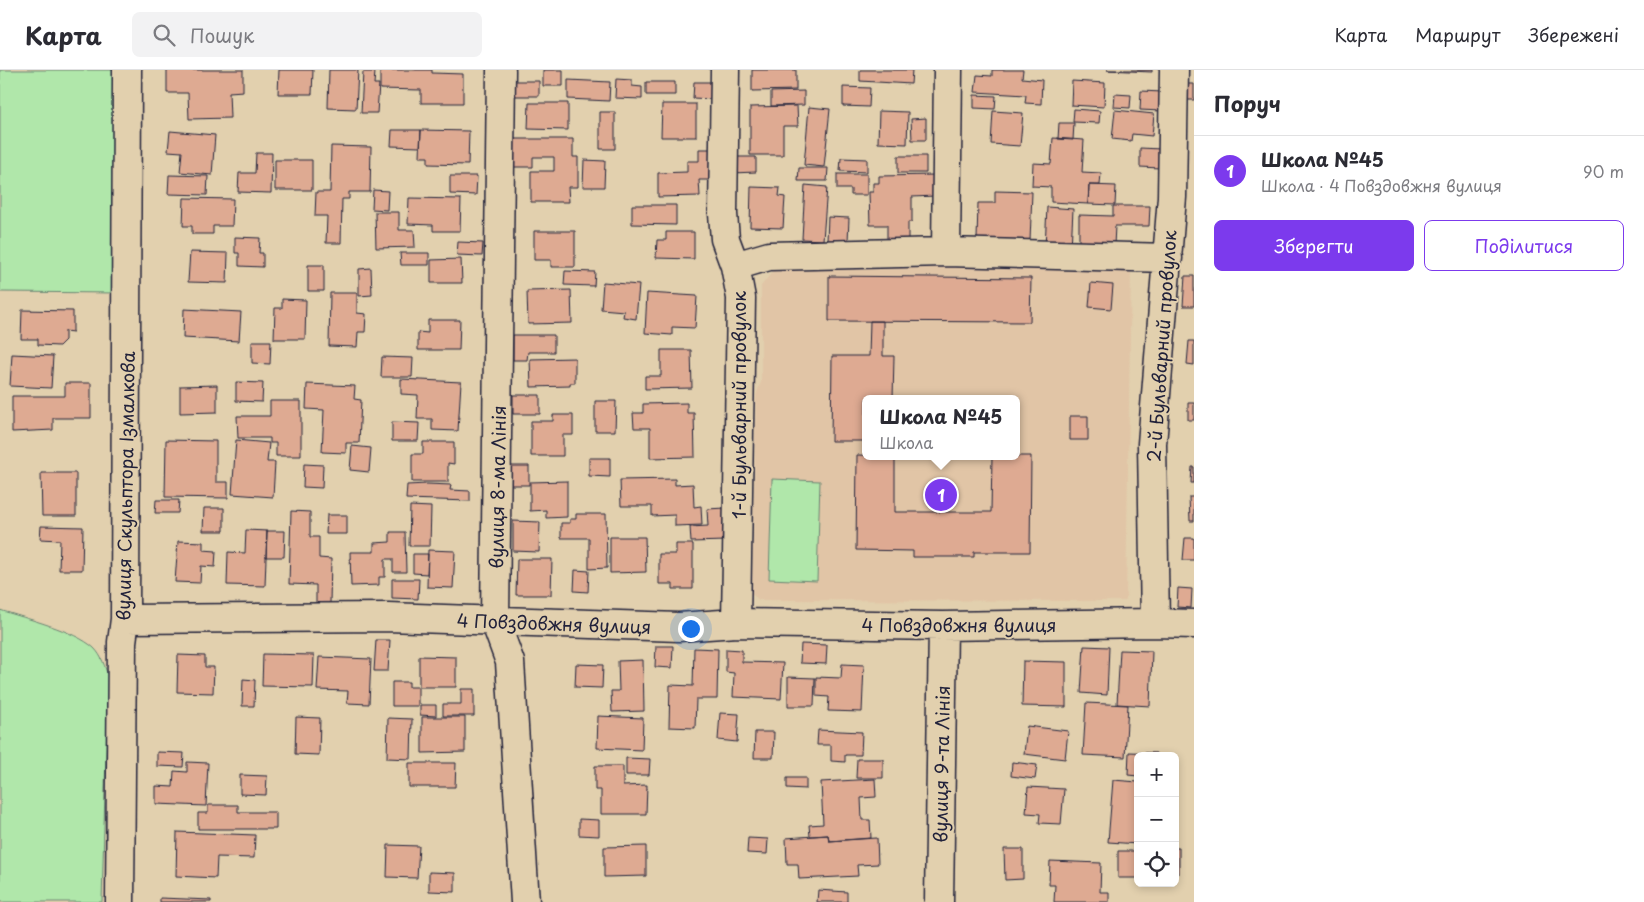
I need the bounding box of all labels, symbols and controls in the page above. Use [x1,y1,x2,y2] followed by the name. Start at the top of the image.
[132,12,482,57] search box
[25,17,102,53] text: Карта
[150,21,178,49] icon: search
[190,21,254,49] text: Пошук
[1334,21,1387,48] text: Карта
[1415,21,1500,48] text: Маршрут
[1528,21,1619,48] text: Збережені
[1214,87,1281,119] text: Поруч
[1261,145,1384,173] text: Школа №45
[1226,159,1234,183] text: 1
[1583,159,1624,183] text: 90 m
[1261,173,1502,197] text: Школа · 4 Повздовжня вулиця
[1214,220,1414,271] button: Зберегти
[1424,220,1624,271] button: Поділитися
[1139,229,1183,463] street label: 2-й Бульварний провулок
[725,291,752,519] street label: 1-й Бульварний провулок
[109,350,141,621] street label: вулиця Скульптора Ізмалкова
[862,395,1020,460] popup
[880,402,1002,430] text: Школа №45
[482,405,512,569] street label: вулиця 8-ма Лінія
[880,430,933,454] text: Школа
[925,476,957,514] pin: 1
[456,606,652,640] street label: 4 Повздовжня вулиця
[862,611,1056,638] street label: 4 Повздовжня вулиця
[678,616,704,642] your location
[926,685,956,843] street label: вулиця 9-та Лінія
[1134,752,1179,887] map controls
[1134,752,1179,797] button: +
[1134,797,1179,842] button: −
[1134,842,1179,887] button: locate

